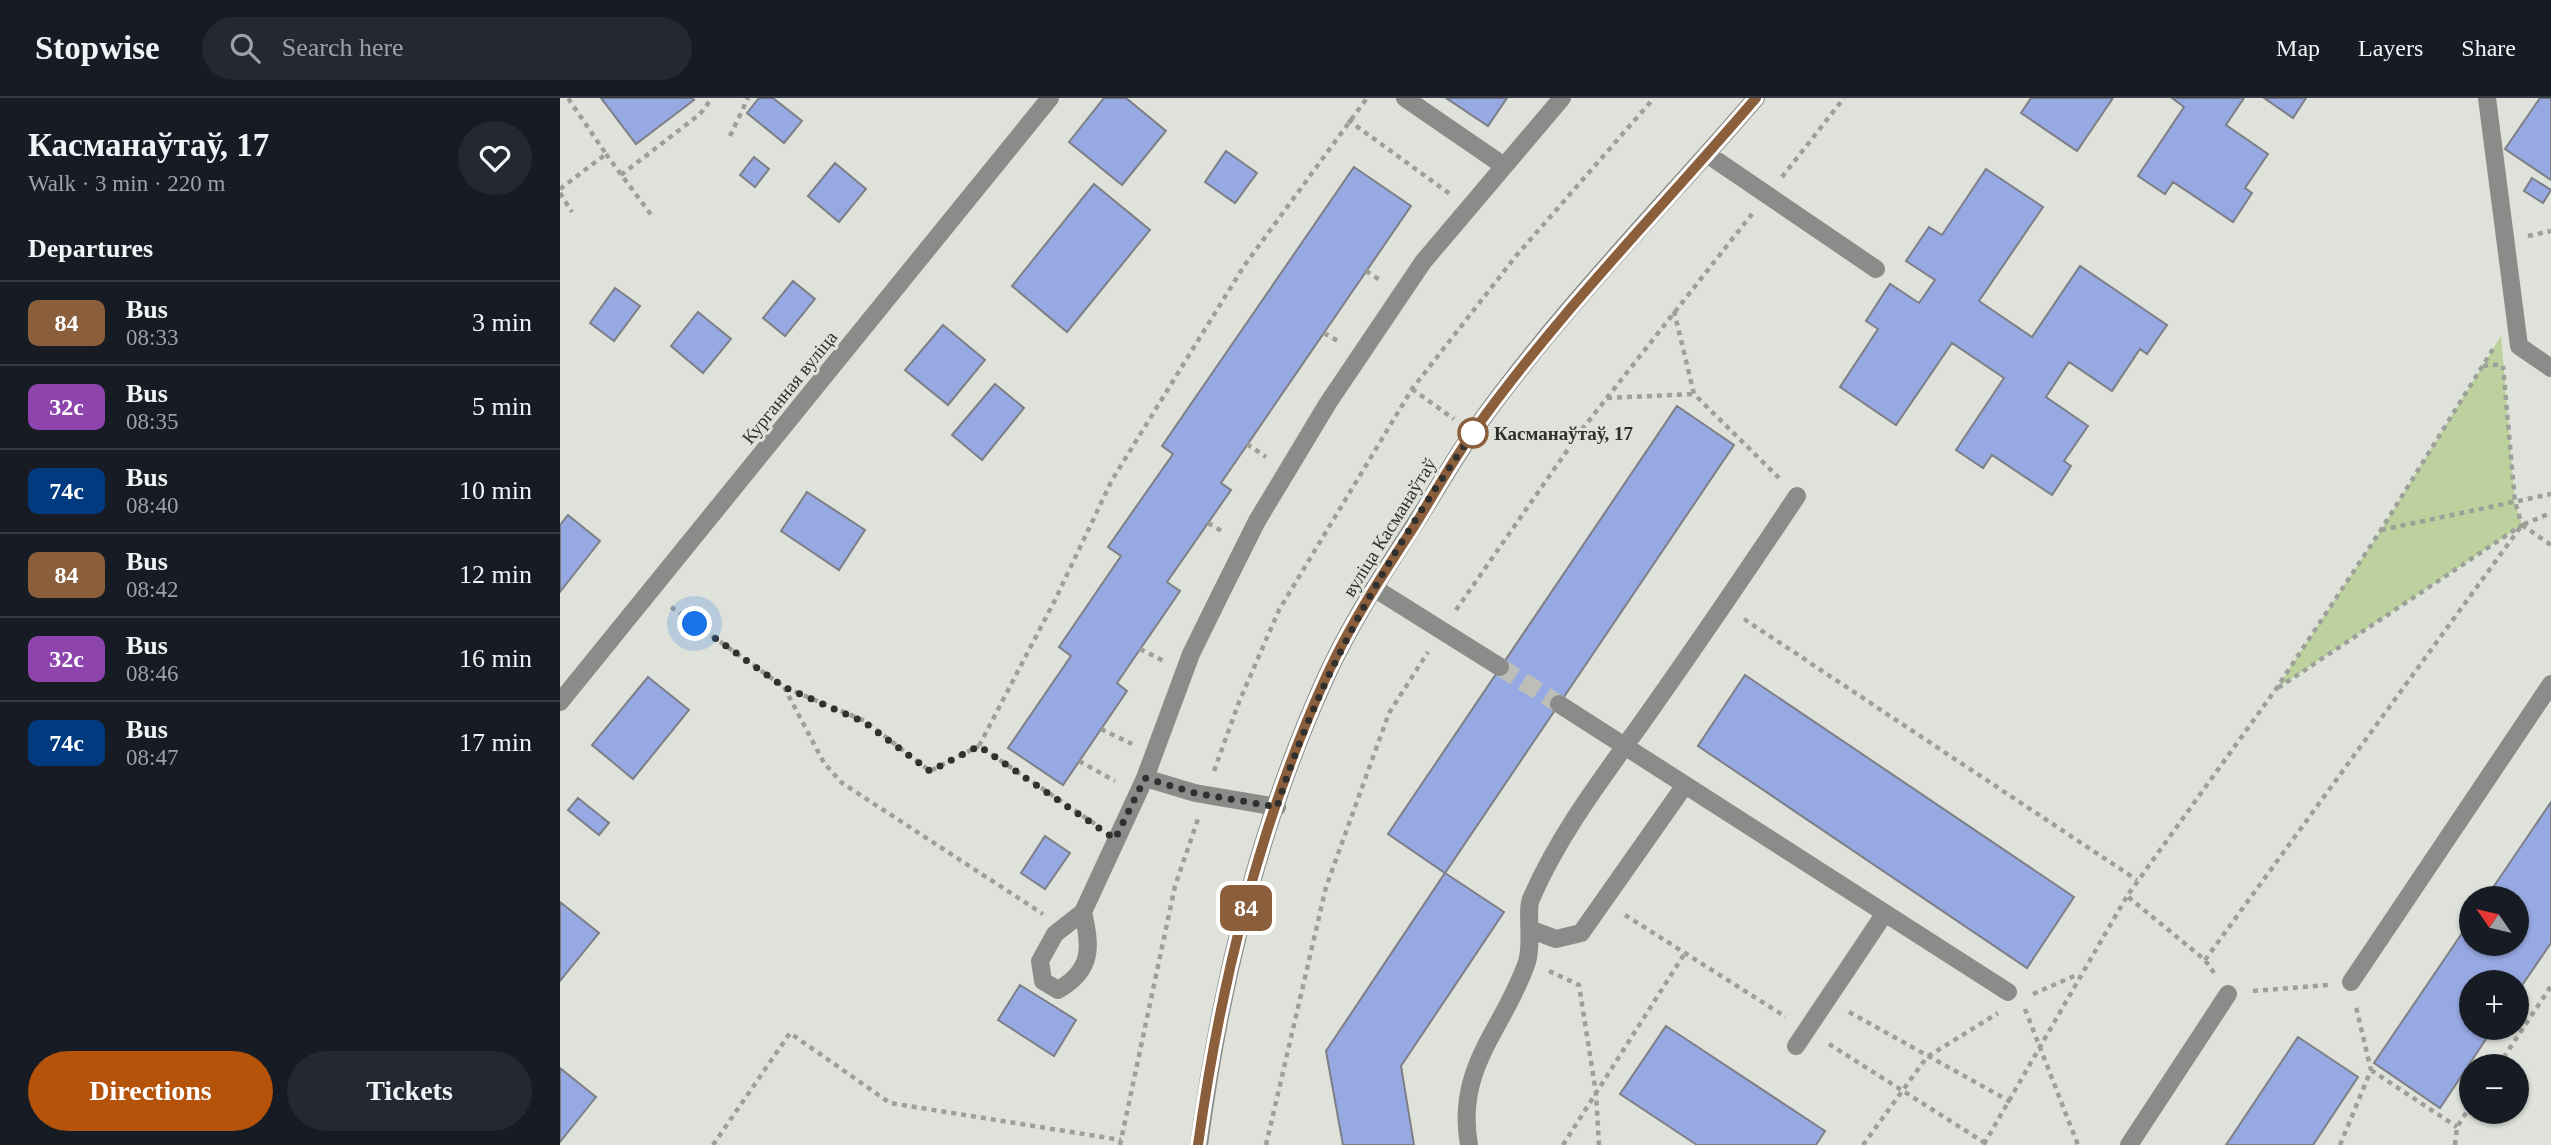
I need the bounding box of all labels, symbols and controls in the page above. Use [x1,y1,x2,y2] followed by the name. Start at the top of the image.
[202,17,692,80] search box
[226,29,264,67] icon: search
[35,30,160,66] text: Stopwise
[282,33,404,62] text: Search here
[2276,35,2320,61] text: Map
[2358,35,2423,61] text: Layers
[2461,35,2516,61] text: Share
[458,121,532,195] button: heart
[28,127,269,163] text: Касманаўтаў, 17
[28,171,225,196] text: Walk · 3 min · 220 m
[28,234,153,263] text: Departures
[126,295,168,324] text: Bus
[472,308,532,337] text: 3 min
[55,310,79,336] text: 84
[126,325,178,350] text: 08:33
[737,326,842,448] street label: Курганная вуліца
[126,379,168,408] text: Bus
[472,392,532,421] text: 5 min
[49,394,84,420] text: 32с
[126,409,178,434] text: 08:35
[1458,418,1488,448] marker: Касманаўтаў, 17
[1494,423,1633,444] place label: Касманаўтаў, 17
[1338,454,1441,600] street label: вуліца Касманаўтаў
[126,463,168,492] text: Bus
[459,476,532,505] text: 10 min
[49,478,84,504] text: 74с
[126,493,178,518] text: 08:40
[126,547,168,576] text: Bus
[459,560,532,589] text: 12 min
[55,562,79,588] text: 84
[126,577,178,602] text: 08:42
[677,606,712,641] your location
[126,631,168,660] text: Bus
[459,644,532,673] text: 16 min
[49,646,84,672] text: 32с
[126,661,178,686] text: 08:46
[126,715,168,744] text: Bus
[459,728,532,757] text: 17 min
[49,730,84,756] text: 74с
[126,745,178,770] text: 08:47
[1214,885,1278,931] line badge: 84
[2459,886,2529,956] north arrow
[2459,886,2529,1124] map controls
[1234,895,1258,921] text: 84
[2459,970,2529,1040] button: +
[28,1051,273,1131] button: Directions
[287,1051,532,1131] button: Tickets
[2459,1054,2529,1124] button: −

